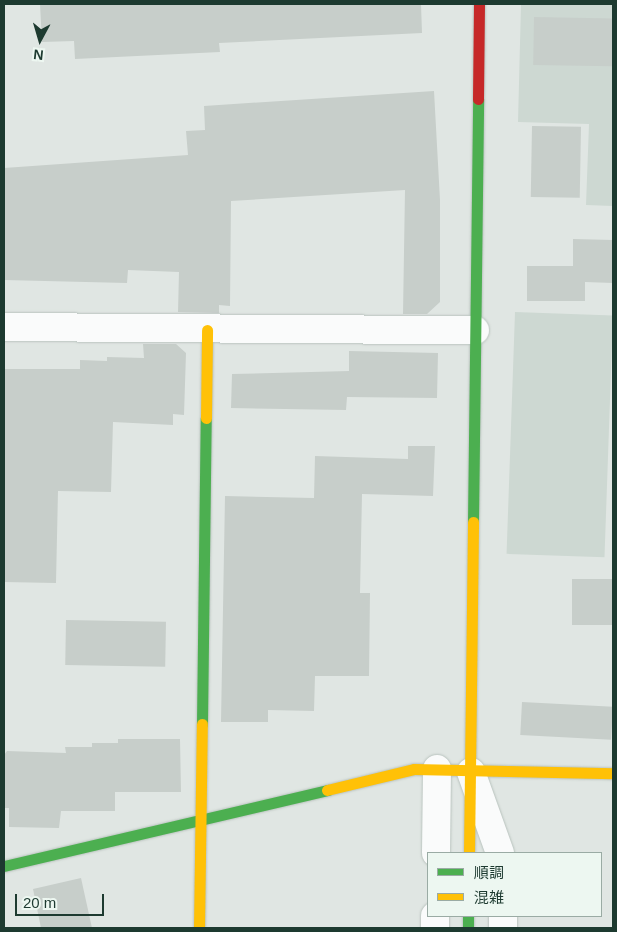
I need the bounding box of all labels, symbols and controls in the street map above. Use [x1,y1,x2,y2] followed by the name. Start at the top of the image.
[15,15,65,65] north arrow
[33,46,44,63] text: N
[427,852,602,917] legend
[474,864,504,881] text: 順調
[18,884,106,916] scale bar
[474,889,504,906] text: 混雑
[23,894,56,911] text: 20 m

